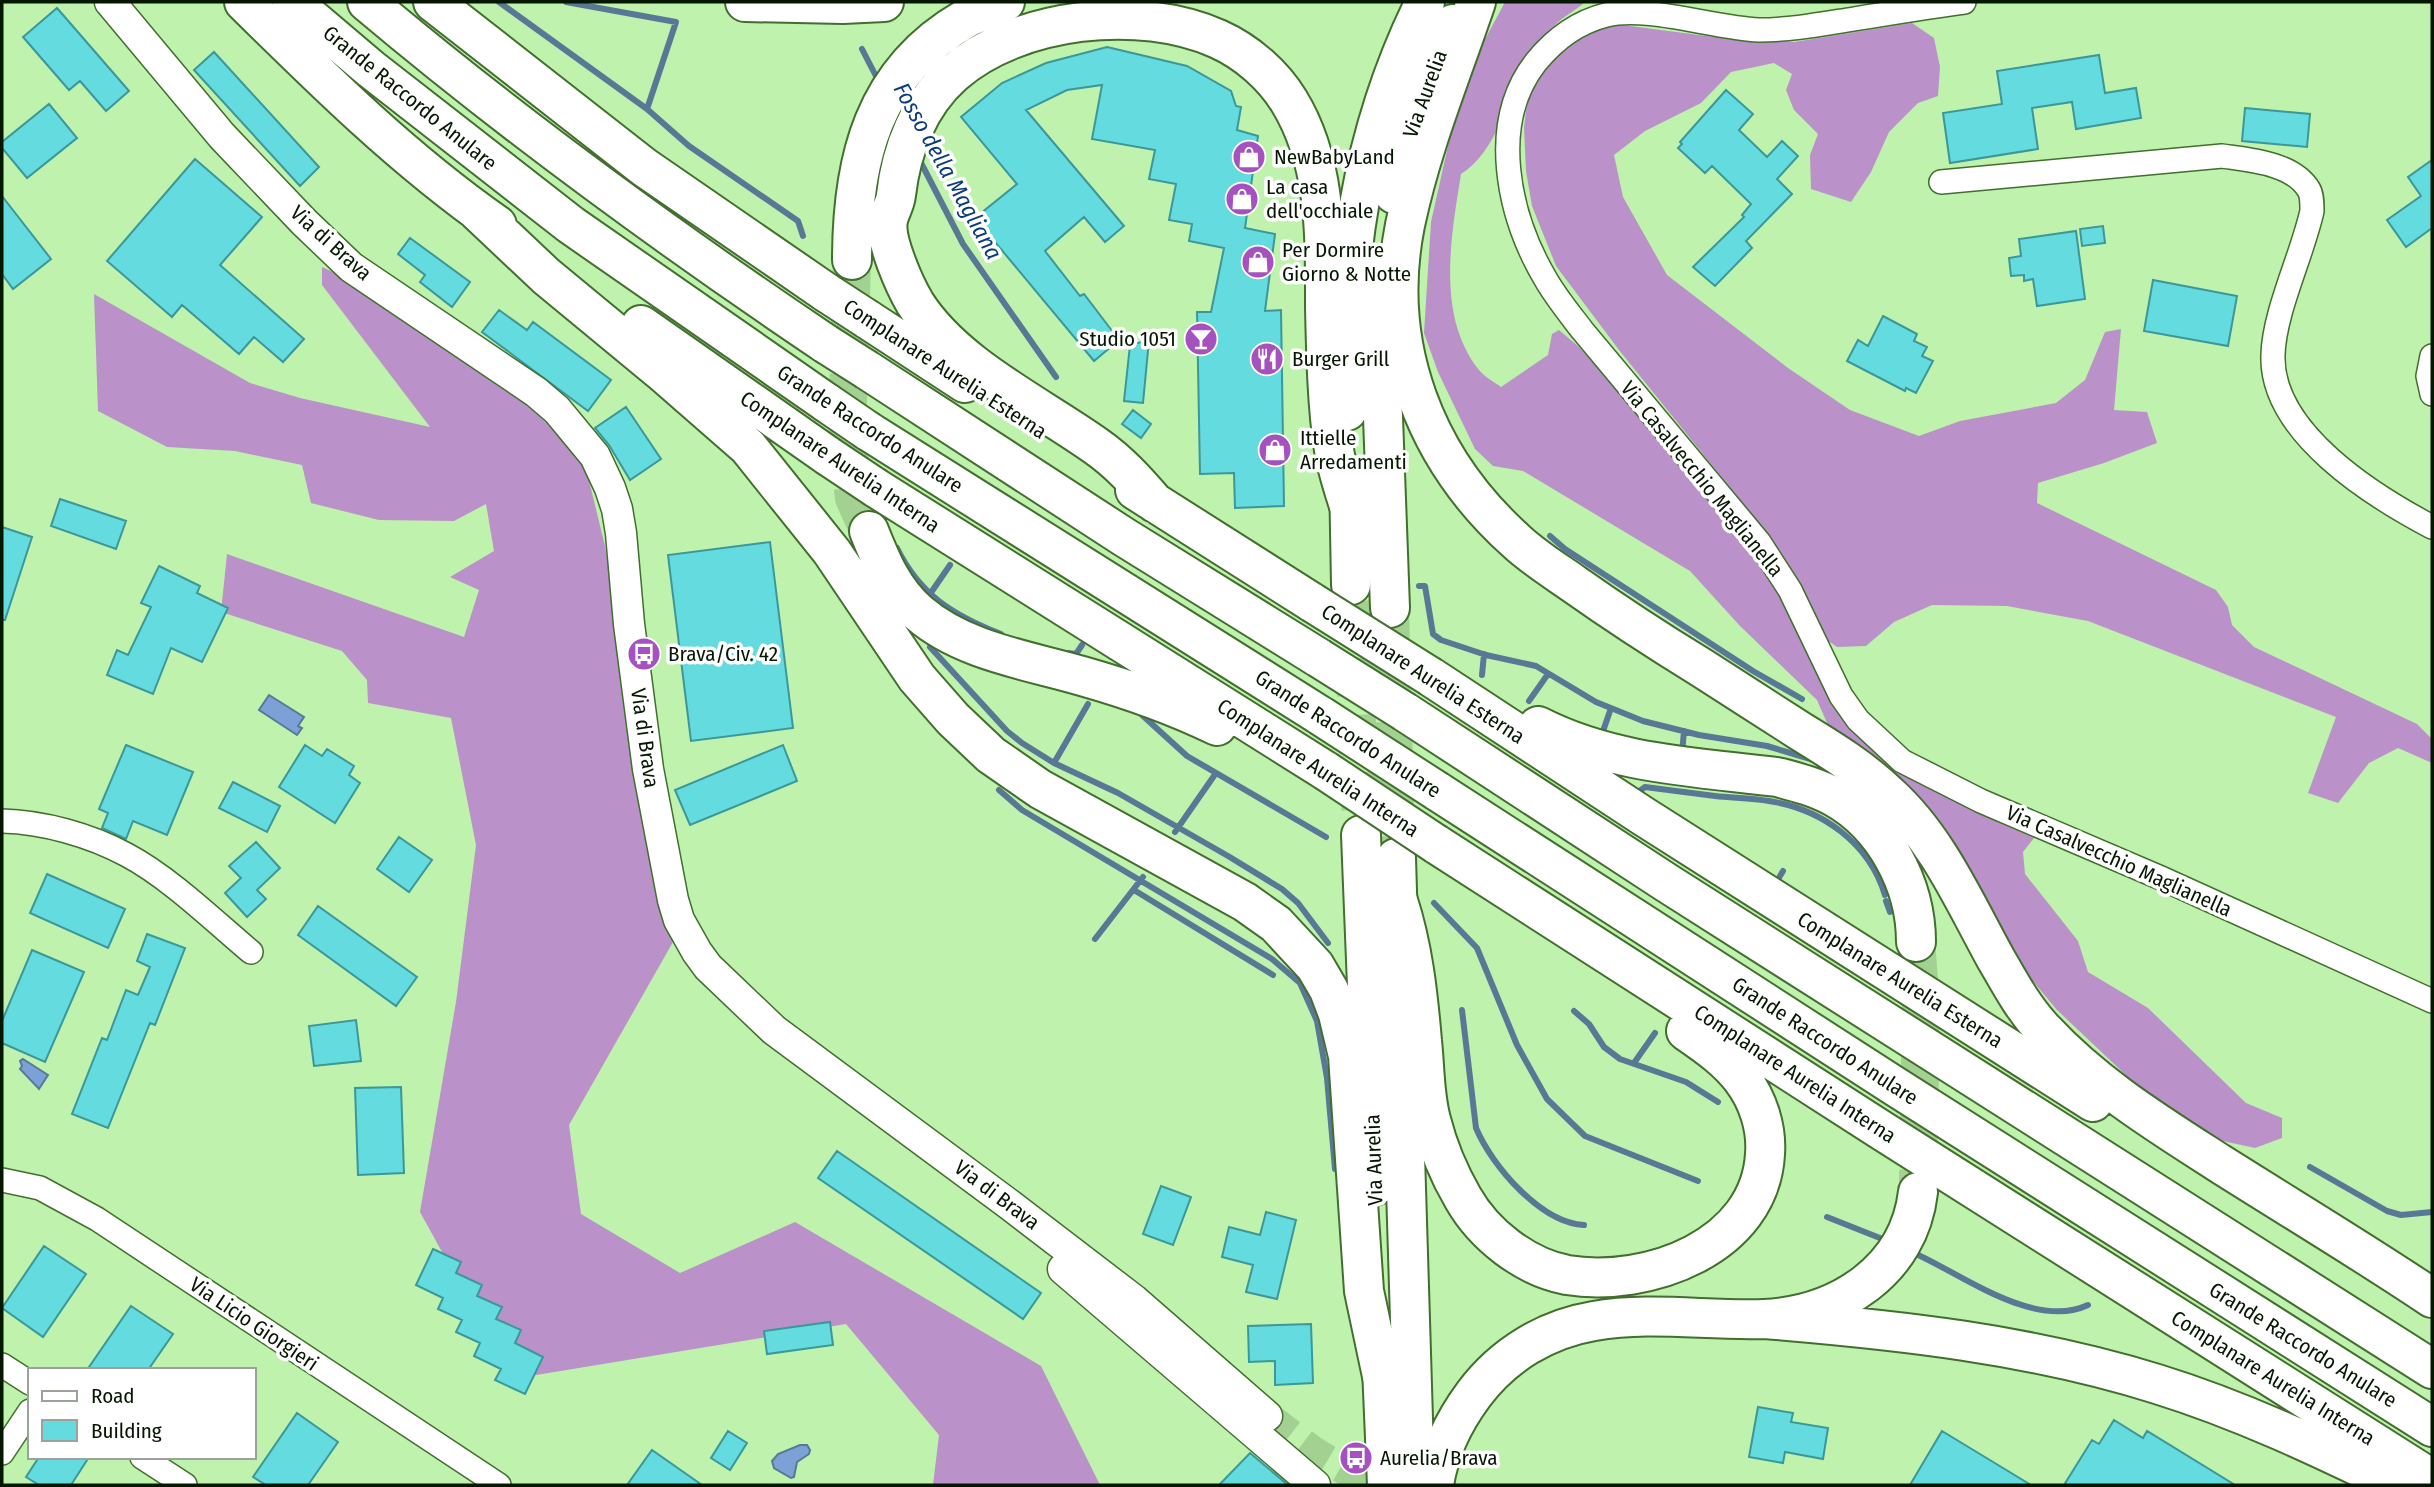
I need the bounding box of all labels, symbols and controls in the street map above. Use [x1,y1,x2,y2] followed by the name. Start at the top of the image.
[318,20,502,176] street label: Grande Raccordo Anulare
[1397,47,1453,141] street label: Via Aurelia
[888,78,1008,264] water label: Fosso della Magliana
[1230,138,1268,176] shop icon: NewBabyLand
[1274,144,1395,170] place label: NewBabyLand
[1266,174,1373,224] place label: La casa dell'occhiale
[1223,180,1261,218] shop icon: La casa dell'occhiale
[285,200,377,286] street label: Via di Brava
[1282,237,1411,287] place label: Per Dormire Giorno & Notte
[1239,243,1277,281] shop icon: Per Dormire Giorno & Notte
[838,293,1052,445] street label: Complanare Aurelia Esterna
[1182,320,1220,358] bar icon: Studio 1051
[1079,326,1176,352] place label: Studio 1051
[1248,340,1286,378] restaurant icon: Burger Grill
[1292,346,1390,372] place label: Burger Grill
[772,359,968,499] street label: Grande Raccordo Anulare
[1615,376,1789,582] street label: Via Casalvecchio Maglianella
[735,385,945,539] street label: Complanare Aurelia Interna
[1300,425,1407,475] place label: Ittielle Arredamenti
[1256,431,1294,469] shop icon: Ittielle Arredamenti
[1316,598,1530,750] street label: Complanare Aurelia Esterna
[625,635,663,673] bus stop icon: Brava/Civ. 42
[668,641,778,667] place label: Brava/Civ. 42
[1250,664,1446,804] street label: Grande Raccordo Anulare
[625,687,665,789] street label: Via di Brava
[1212,693,1424,843] street label: Complanare Aurelia Interna
[2002,799,2236,923] street label: Via Casalvecchio Maglianella
[1792,906,2008,1054] street label: Complanare Aurelia Esterna
[1727,971,1923,1111] street label: Grande Raccordo Anulare
[1689,999,1901,1149] street label: Complanare Aurelia Interna
[1359,1114,1389,1206] street label: Via Aurelia
[949,1154,1045,1236] street label: Via di Brava
[185,1271,323,1377] street label: Via Licio Giorgieri
[2204,1277,2402,1413] street label: Grande Raccordo Anulare
[2166,1305,2380,1451] street label: Complanare Aurelia Interna
[28,1368,256,1459] legend
[91,1383,135,1409] text: Road
[91,1418,162,1444] text: Building
[1337,1439,1375,1477] bus stop icon: Aurelia/Brava
[1380,1445,1498,1471] place label: Aurelia/Brava

